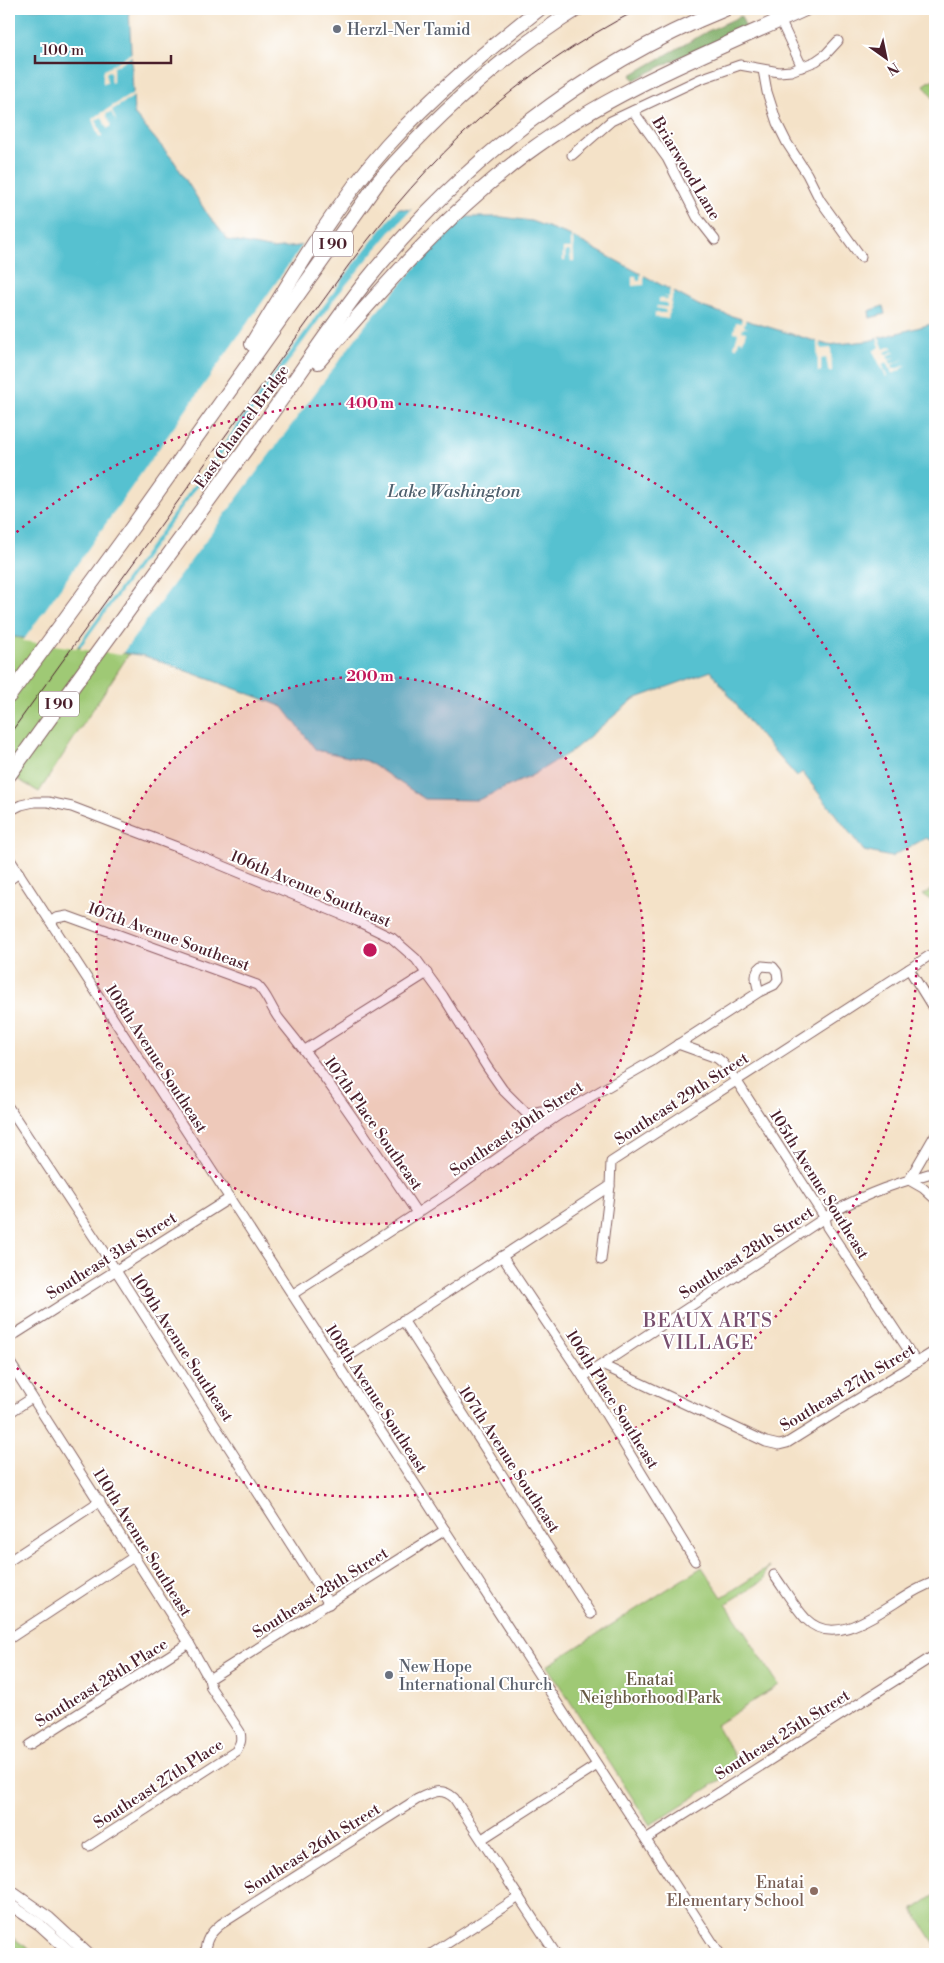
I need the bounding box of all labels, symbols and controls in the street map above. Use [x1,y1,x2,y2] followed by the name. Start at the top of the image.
[347,20,470,40] place label: Herzl-Ner Tamid
[331,23,343,35] marker: Herzl-Ner Tamid
[35,32,171,64] scale bar
[862,32,912,82] north arrow
[42,41,84,60] text: 100 m
[883,57,902,79] text: N
[647,112,725,224] street label: Briarwood Lane
[313,232,353,256] road number: I 90
[190,361,293,492] street label: East Channel Bridge
[346,394,394,413] text: 400 m
[386,480,522,503] water label: Lake Washington
[346,667,394,686] text: 200 m
[39,692,79,716] road number: I 90
[227,846,394,932] street label: 106th Avenue Southeast
[85,898,253,976] street label: 107th Avenue Southeast
[361,941,379,959] centre of rings
[101,980,212,1137] street label: 108th Avenue Southeast
[611,1048,753,1150] street label: Southeast 29th Street
[320,1053,427,1194] street label: 107th Place Southeast
[446,1077,587,1181] street label: Southeast 30th Street
[765,1106,873,1263] street label: 105th Avenue Southeast
[676,1202,818,1304] street label: Southeast 28th Street
[43,1207,181,1304] street label: Southeast 31st Street
[127,1270,238,1426] street label: 109th Avenue Southeast
[642,1309,773,1355] district label: BEAUX ARTS VILLAGE
[321,1320,432,1477] street label: 108th Avenue Southeast
[561,1326,663,1473] street label: 106th Place Southeast
[776,1339,919,1436] street label: Southeast 27th Street
[454,1382,564,1537] street label: 107th Avenue Southeast
[88,1465,196,1621] street label: 110th Avenue Southeast
[249,1543,392,1643] street label: Southeast 28th Street
[32,1634,171,1732] street label: Southeast 28th Place
[399,1657,553,1695] place label: New Hope International Church
[383,1669,395,1681] marker: New Hope International Church
[580,1670,722,1708] park label: Enatai Neighborhood Park
[711,1685,854,1784] street label: Southeast 25th Street
[90,1734,227,1833] street label: Southeast 27th Place
[241,1799,384,1899] street label: Southeast 26th Street
[667,1873,804,1911] place label: Enatai Elementary School
[808,1885,820,1897] marker: Enatai Elementary School

